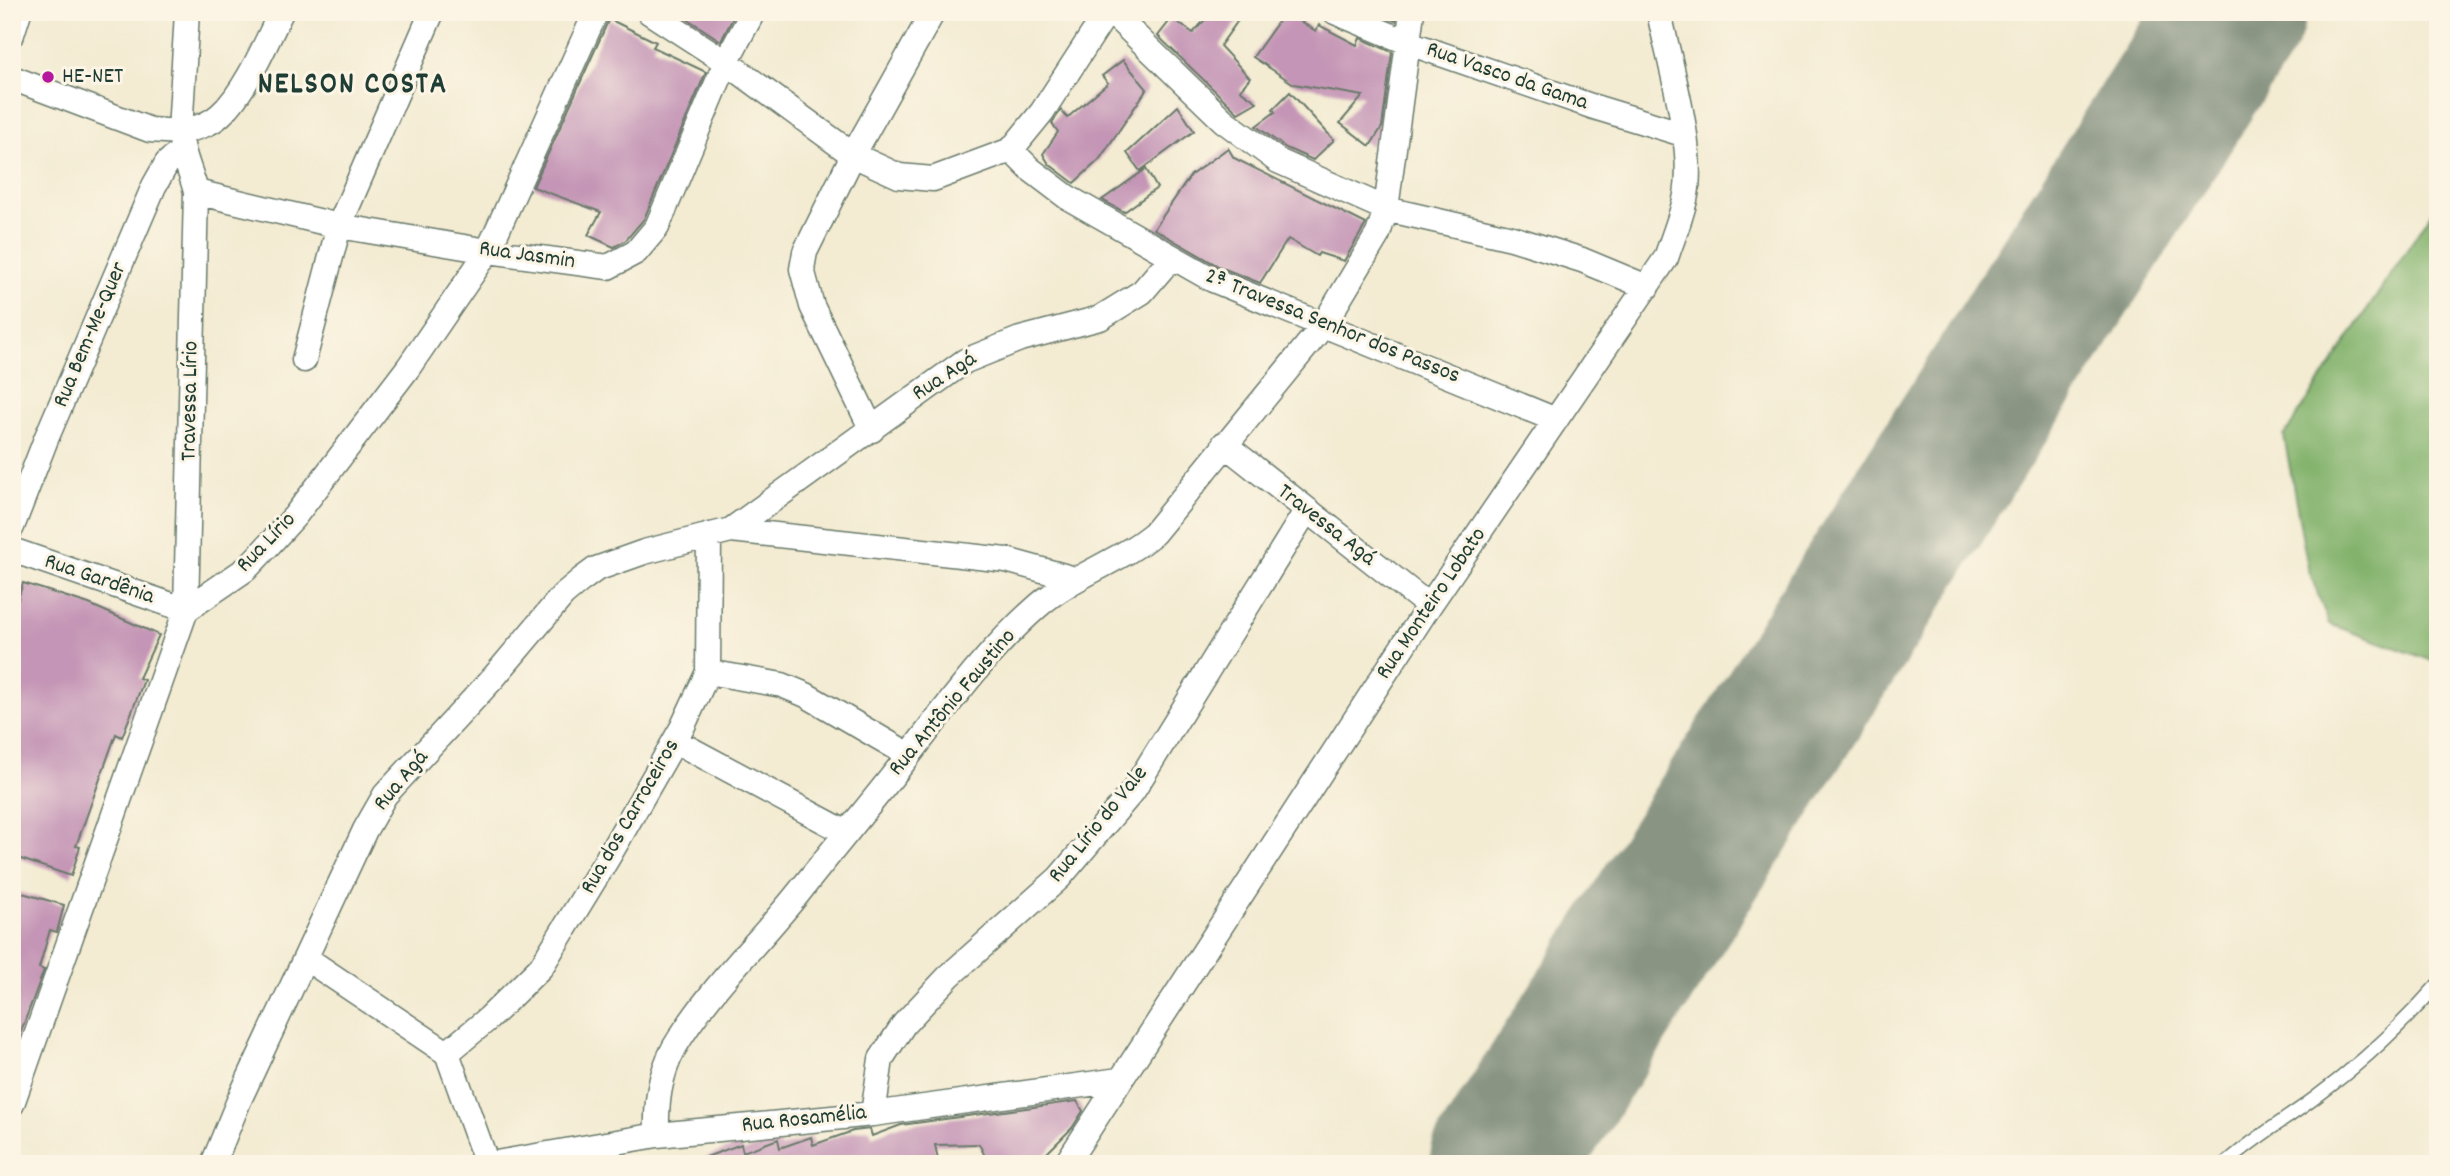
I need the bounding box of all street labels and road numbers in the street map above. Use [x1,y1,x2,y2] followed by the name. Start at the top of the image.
[1422,34,1594,121] street label: Rua Vasco da Gama
[477,233,577,279] street label: Rua Jasmin
[45,257,137,413] street label: Rua Bem-Me-Quer
[1199,261,1465,393] street label: 2ª Travessa Senhor dos Passos
[173,341,209,461] street label: Travessa Lírio
[906,343,984,410] street label: Rua Agá
[1269,477,1383,576] street label: Travessa Agá
[229,505,305,581] street label: Rua Lírio
[1369,521,1495,687] street label: Rua Monteiro Lobato
[40,546,160,615] street label: Rua Gardênia
[881,622,1025,784] street label: Rua Antônio Faustino
[573,733,689,901] street label: Rua dos Carroceiros
[366,743,438,819] street label: Rua Agá
[1041,759,1157,891] street label: Rua Lírio do Vale
[740,1097,869,1143] street label: Rua Rosamélia

